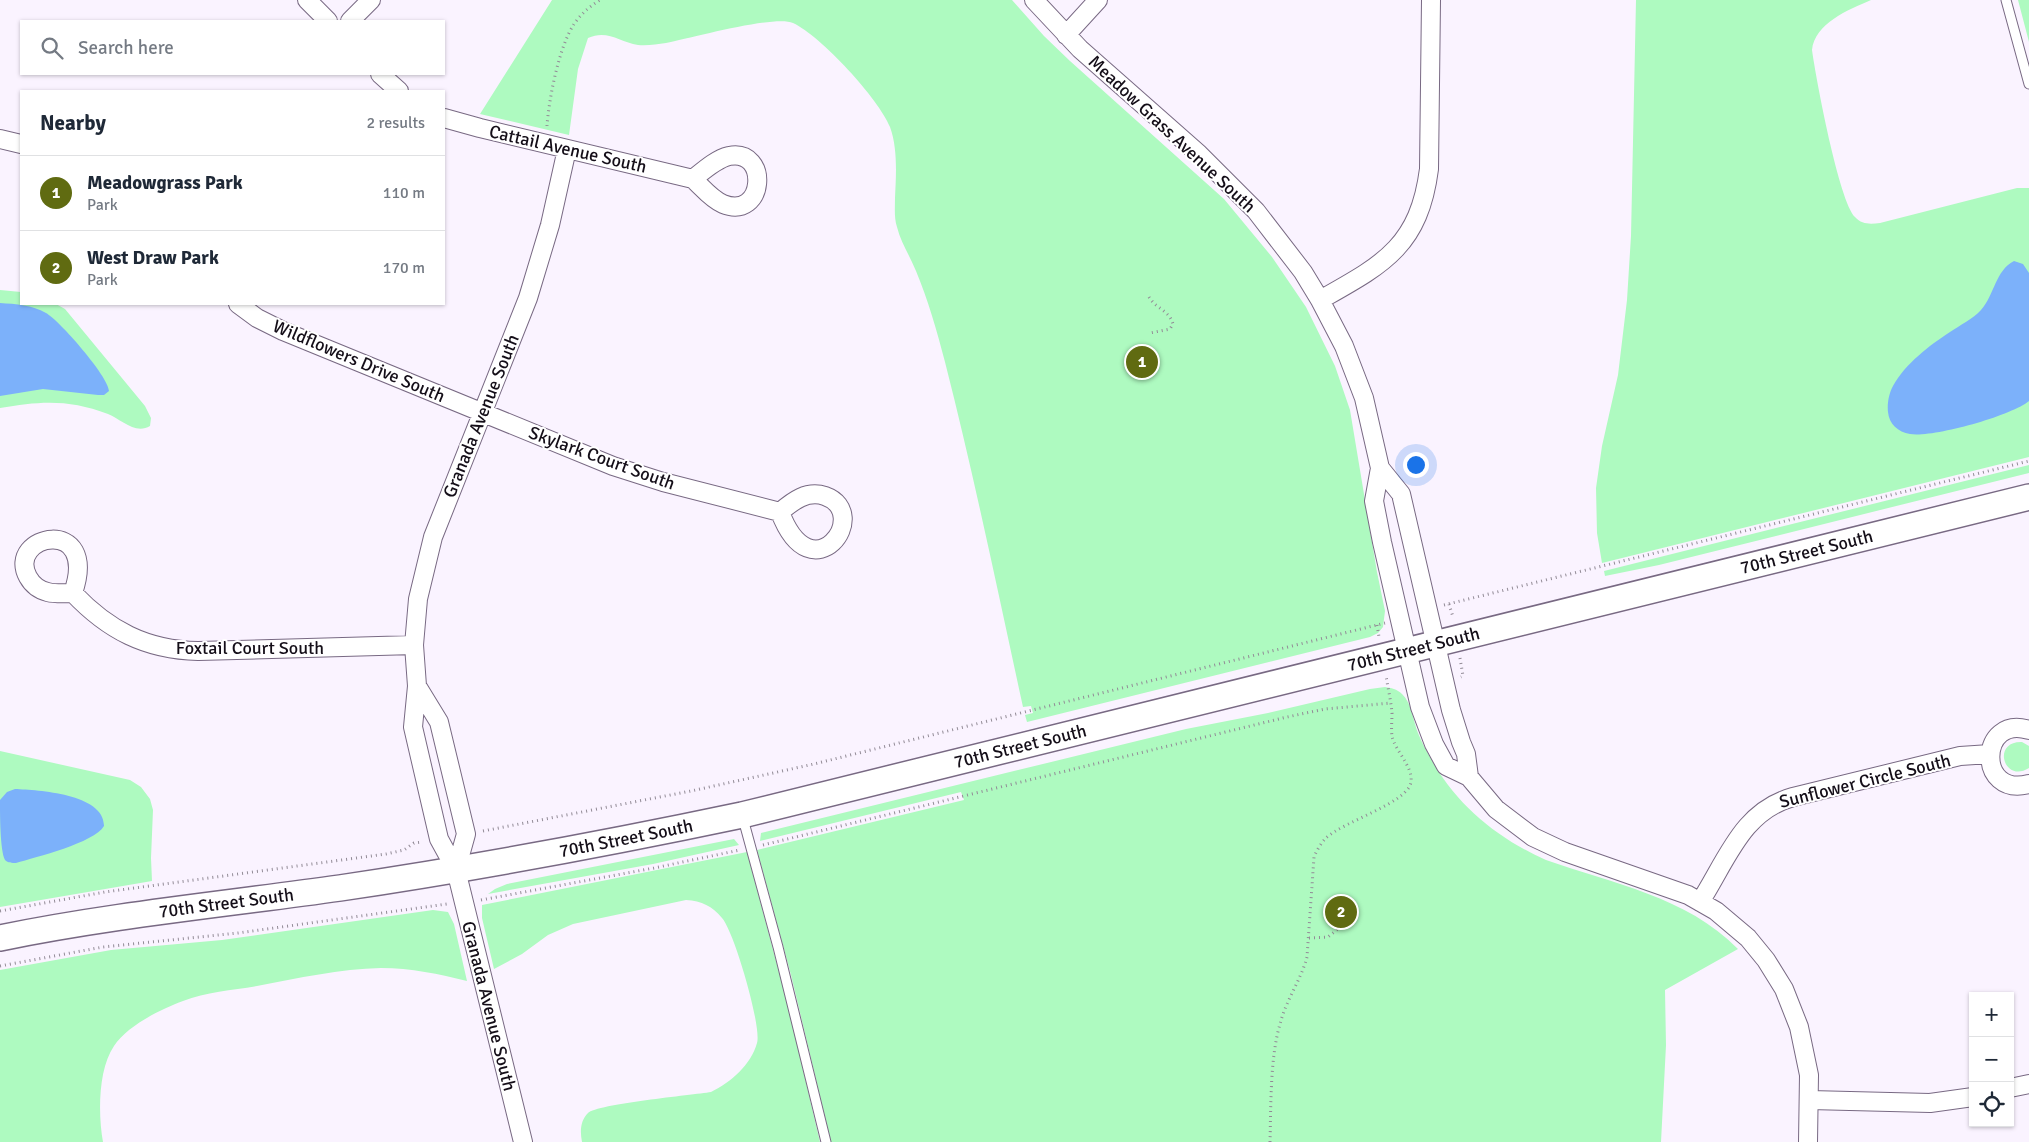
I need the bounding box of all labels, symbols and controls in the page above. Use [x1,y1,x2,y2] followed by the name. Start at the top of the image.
[20,20,445,75] search box
[38,34,66,62] icon: search
[78,36,174,60] text: Search here
[1084,51,1260,217] street label: Meadow Grass Avenue South
[40,110,106,136] text: Nearby
[366,113,425,133] text: 2 results
[487,120,649,178] street label: Cattail Avenue South
[87,171,243,195] text: Meadowgrass Park
[52,183,60,203] text: 1
[383,183,425,203] text: 110 m
[87,195,118,215] text: Park
[87,246,219,270] text: West Draw Park
[52,258,60,278] text: 2
[383,258,425,278] text: 170 m
[87,270,118,290] text: Park
[270,315,448,407] street label: Wildflowers Drive South
[438,331,524,501] street label: Granada Avenue South
[1126,343,1158,381] pin: 1
[526,421,678,495] street label: Skylark Court South
[1403,452,1429,478] your location
[1738,525,1875,579] street label: 70th Street South
[1345,622,1482,676] street label: 70th Street South
[176,637,324,659] street label: Foxtail Court South
[952,719,1089,773] street label: 70th Street South
[1777,749,1953,813] street label: Sunflower Circle South
[557,814,695,862] street label: 70th Street South
[157,883,295,923] street label: 70th Street South
[1325,893,1357,931] pin: 2
[457,919,521,1093] street label: Granada Avenue South
[1969,992,2014,1127] map controls
[1969,992,2014,1037] button: +
[1969,1037,2014,1082] button: −
[1969,1082,2014,1127] button: locate

